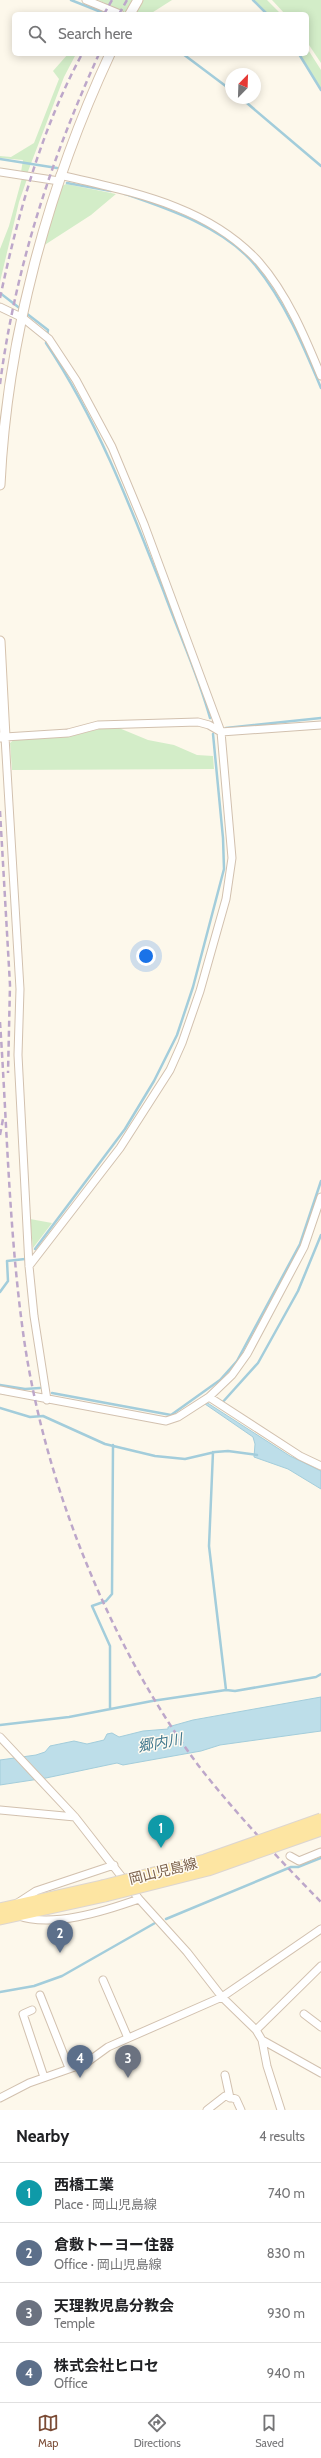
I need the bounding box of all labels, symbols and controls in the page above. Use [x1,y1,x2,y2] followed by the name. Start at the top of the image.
[12,12,309,56] search box
[26,23,48,45] icon: search
[58,25,133,43] text: Search here
[225,68,261,104] north arrow
[136,946,156,966] your location
[136,1730,186,1756] water label: 郷内川
[148,1815,174,1848] pin: 1
[127,1854,199,1888] street label: 岡山児島線
[47,1920,73,1953] pin: 2
[67,2045,93,2078] pin: 4
[115,2045,141,2078] pin: 3
[16,2126,69,2146] text: Nearby
[259,2128,305,2144] text: 4 results
[54,2176,114,2194] text: 西橋工業
[27,2185,31,2201] text: 1
[268,2185,305,2201] text: 740 m
[54,2196,157,2212] text: Place · 岡山児島線
[54,2236,174,2254] text: 倉敷トーヨー住器
[26,2245,32,2261] text: 2
[267,2245,305,2261] text: 830 m
[54,2256,162,2272] text: Office · 岡山児島線
[54,2297,174,2315] text: 天理教児島分教会
[25,2305,33,2321] text: 3
[267,2305,305,2321] text: 930 m
[54,2315,95,2331] text: Temple
[54,2357,159,2375] text: 株式会社ヒロセ
[25,2365,33,2381] text: 4
[267,2365,305,2381] text: 940 m
[54,2375,88,2391] text: Office
[37,2412,59,2450] tab: Map
[134,2412,181,2450] tab: Directions
[255,2412,284,2450] tab: Saved

